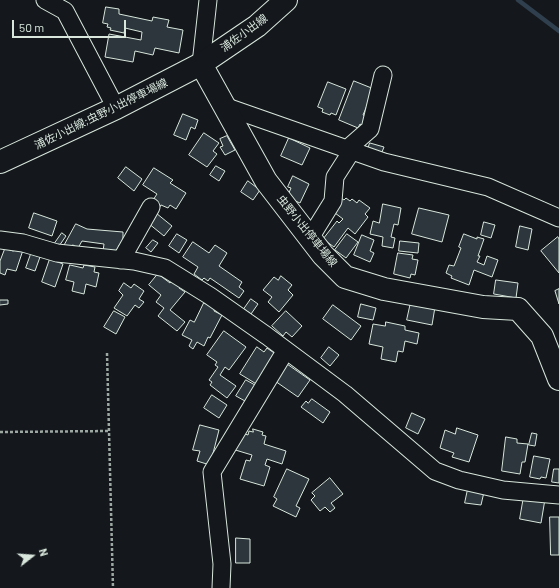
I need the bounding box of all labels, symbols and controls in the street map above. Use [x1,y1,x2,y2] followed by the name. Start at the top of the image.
[218,11,270,55] street label: 浦佐小出線
[14,12,128,38] scale bar
[19,20,44,34] text: 50 m
[32,76,170,152] street label: 浦佐小出線;虫野小出停車場線
[274,193,340,269] street label: 虫野小出停車場線
[12,536,52,576] north arrow
[37,547,51,558] text: N

